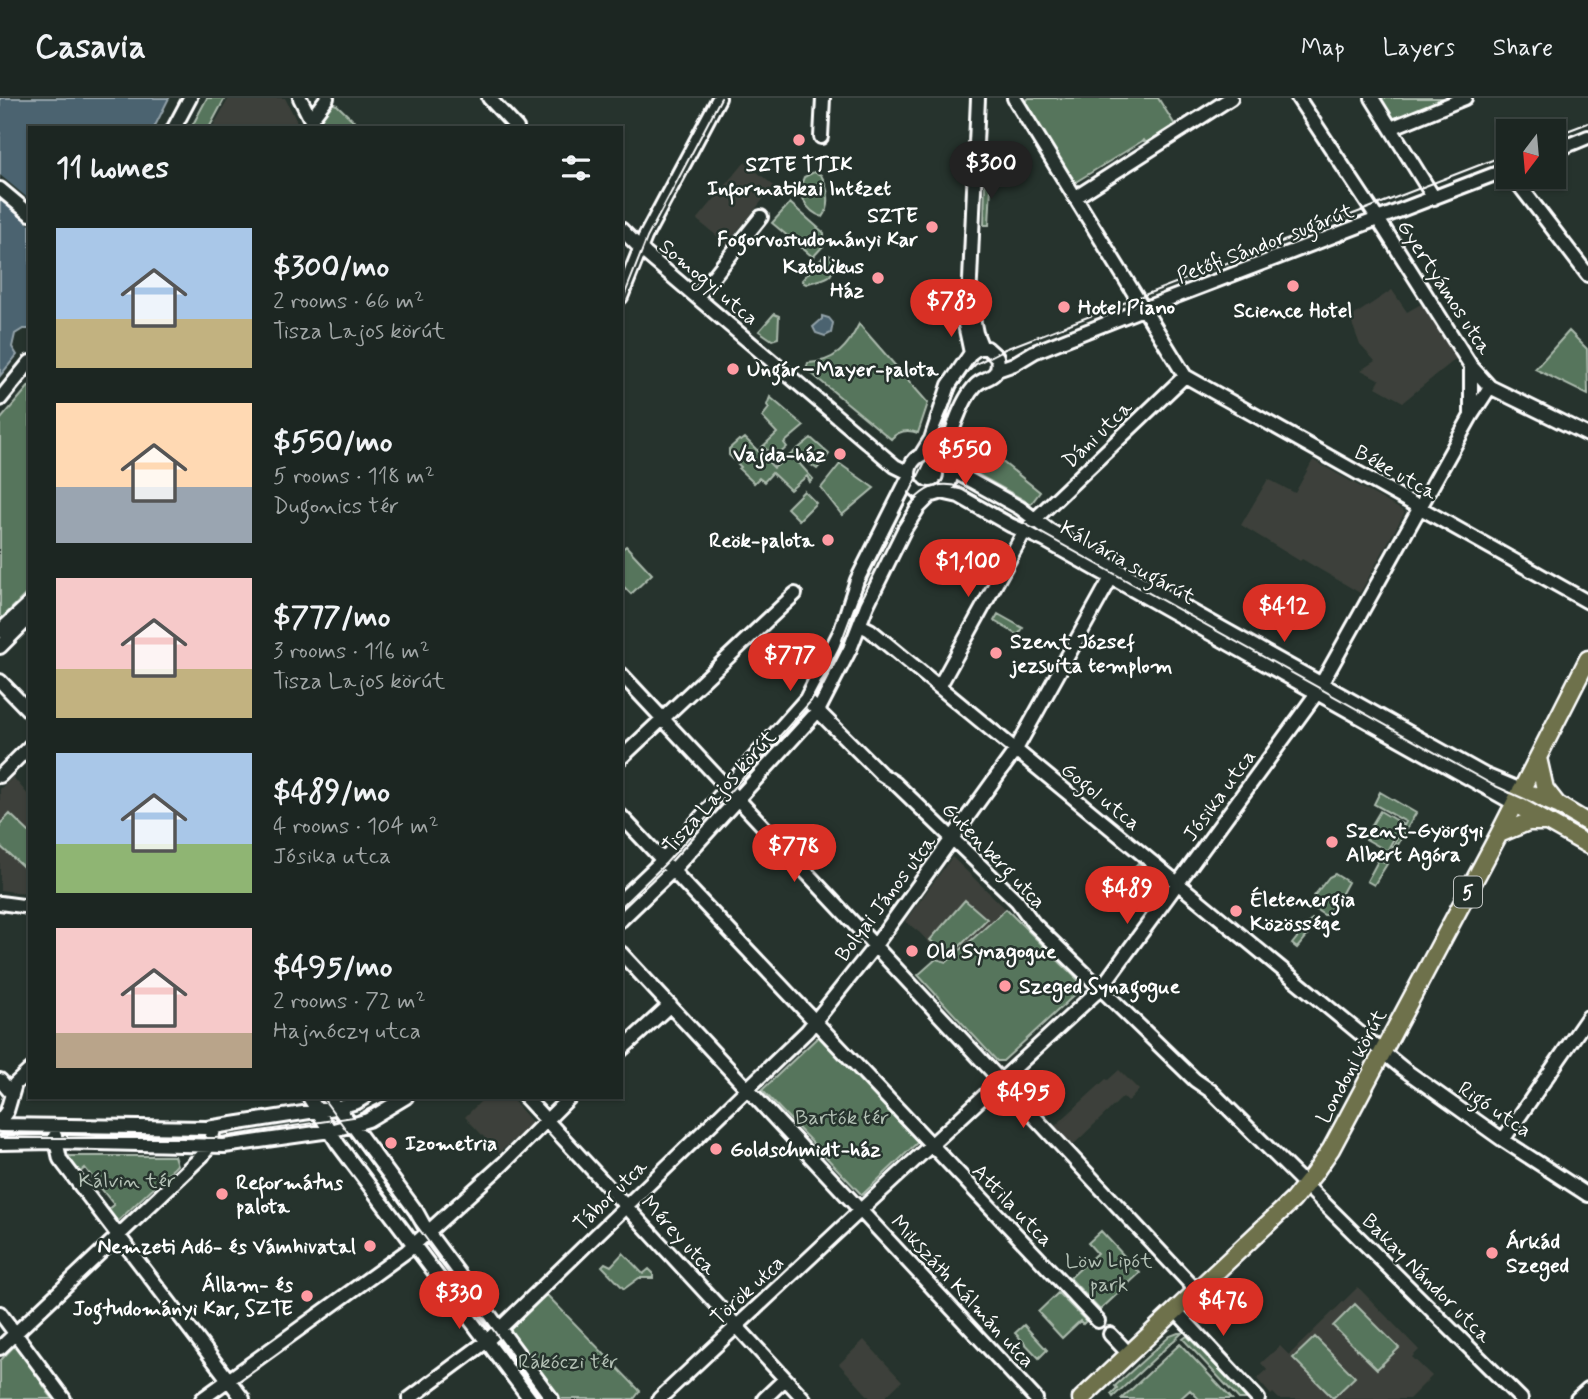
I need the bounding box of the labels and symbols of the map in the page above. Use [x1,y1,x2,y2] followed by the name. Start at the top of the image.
[1496,119,1566,189] north arrow
[791,132,807,148] marker: SZTE TTIK Informatikai Intézet
[950,141,1032,201] pin: $300
[707,151,891,205] place label: SZTE TTIK Informatikai Intézet
[1173,197,1359,293] street label: Petőfi Sándor sugárút
[717,202,918,256] place label: SZTE Fogorvostudományi Kar
[1390,215,1498,361] street label: Gyertyámos utca
[924,219,940,235] marker: SZTE Fogorvostudományi Kar
[652,233,764,333] street label: Somogyi utca
[783,253,865,305] place label: Katolikus Ház
[870,270,886,286] marker: Katolikus Ház
[1285,278,1301,294] marker: Science Hotel
[910,280,992,339] pin: $783
[1078,294,1176,322] place label: Hotel Piano
[1233,297,1353,325] place label: Science Hotel
[1056,299,1072,315] marker: Hotel Piano
[747,356,940,386] place label: Ungár–Mayer-palota
[725,361,741,377] marker: Ungár–Mayer-palota
[1057,394,1139,475] street label: Dáni utca
[924,428,1006,487] pin: $550
[1349,439,1442,507] street label: Béke utca
[733,441,827,469] place label: Vajda-ház
[832,446,848,462] marker: Vajda-ház
[1054,514,1201,614] street label: Kálvária sugárút
[709,527,815,555] place label: Reök-palota
[820,532,836,548] marker: Reök-palota
[911,540,1025,599] pin: $1,100
[1243,584,1325,644] pin: $412
[1009,628,1173,680] place label: Szent József jezsuita templom
[749,634,831,693] pin: $777
[988,645,1004,661] marker: Szent József jezsuita templom
[657,723,783,860] street label: Tisza Lajos körút
[1177,744,1263,847] street label: Jósika utca
[1053,756,1146,839] street label: Gogol utca
[934,796,1051,917] street label: Gutenberg utca
[1346,817,1484,871] place label: Szent-Györgyi Albert Agóra
[753,824,835,884] pin: $778
[829,829,943,968] street label: Bolyai János utca
[1324,834,1340,850] marker: Szent-Györgyi Albert Agóra
[1086,866,1168,926] pin: $489
[1454,876,1482,908] road number: 5
[1250,886,1355,938] place label: Életenergia Közössége
[1228,903,1244,919] marker: Életenergia Közössége
[926,938,1057,968] place label: Old Synagogue
[904,943,920,959] marker: Old Synagogue
[1019,973,1181,1003] place label: Szeged Synagogue
[997,978,1013,994] marker: Szeged Synagogue
[1310,1004,1394,1129] street label: Londoni körút
[982,1070,1064,1130] pin: $495
[1451,1075,1537,1146] street label: Rigó utca
[795,1104,889,1132] park label: Bartók tér
[405,1130,497,1158] place label: Izometria
[383,1135,399,1151] marker: Izometria
[730,1136,881,1164] place label: Goldschmidt-ház
[708,1141,724,1157] marker: Goldschmidt-ház
[568,1153,654,1238] street label: Tábor utca
[965,1158,1059,1253] street label: Attila utca
[78,1167,176,1195] park label: Kálvin tér
[236,1169,344,1221] place label: Református palota
[214,1186,230,1202] marker: Református palota
[634,1190,723,1282] street label: Mérey utca
[1355,1208,1498,1350] street label: Bakay Nándor utca
[884,1209,1041,1374] street label: Mikszáth Kálmán utca
[1506,1228,1569,1282] place label: Árkád Szeged
[98,1233,356,1261] place label: Nemzeti Adó- és Vámhivatal
[362,1238,378,1254] marker: Nemzeti Adó- és Vámhivatal
[1484,1245,1500,1261] marker: Árkád Szeged
[1065,1247,1153,1299] park label: Löw Lipót park
[705,1249,791,1332] street label: Török utca
[73,1271,294,1325] place label: Állam- és Jogtudományi Kar, SZTE
[418,1272,500,1331] pin: $330
[1182,1278,1264,1338] pin: $476
[299,1288,315,1304] marker: Állam- és Jogtudományi Kar, SZTE
[518,1348,618,1376] park label: Rákóczi tér

